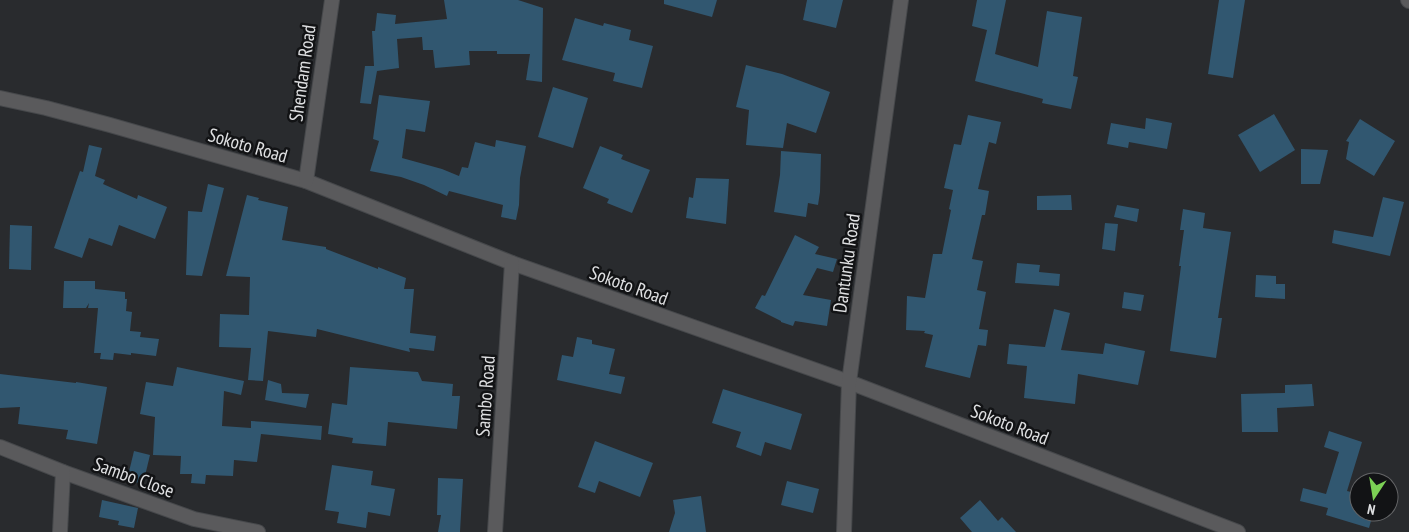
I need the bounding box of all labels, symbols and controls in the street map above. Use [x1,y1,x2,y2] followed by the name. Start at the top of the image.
[283,23,321,123] street label: Shendam Road
[206,122,290,168] street label: Sokoto Road
[827,212,865,314] street label: Dantunku Road
[587,260,671,310] street label: Sokoto Road
[470,355,500,437] street label: Sambo Road
[968,398,1052,450] street label: Sokoto Road
[90,451,178,503] street label: Sambo Close
[1349,472,1399,522] north arrow
[1366,500,1377,519] text: N

